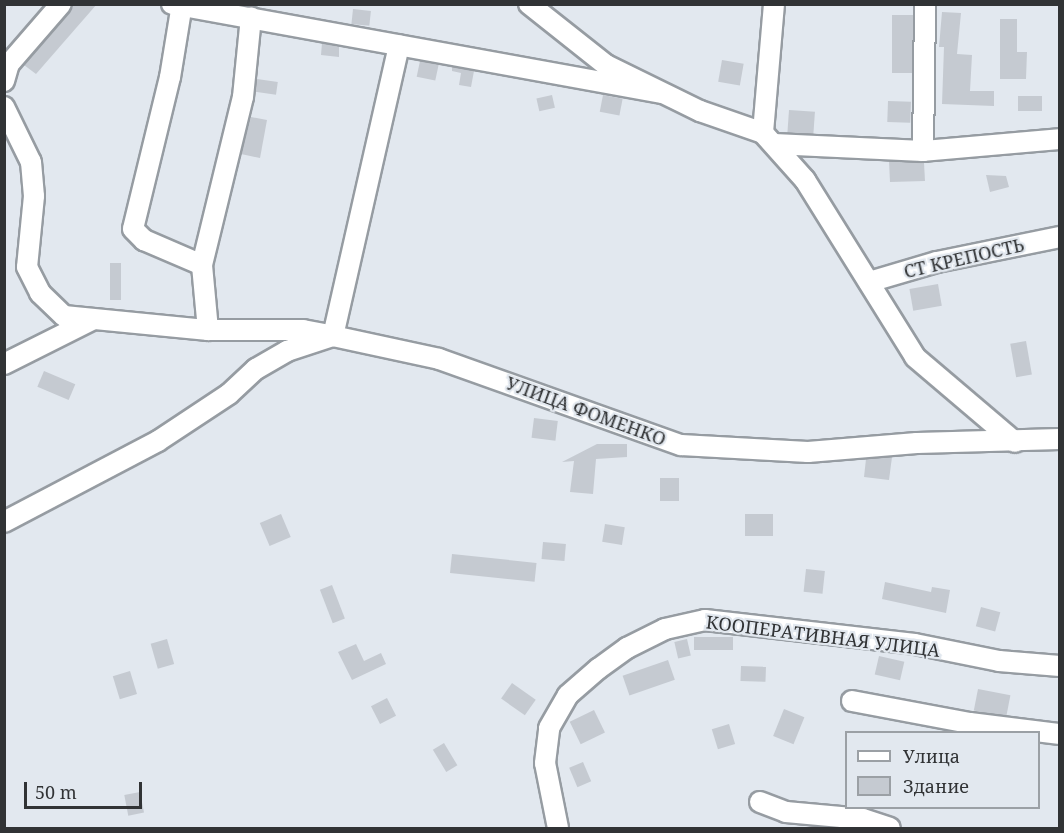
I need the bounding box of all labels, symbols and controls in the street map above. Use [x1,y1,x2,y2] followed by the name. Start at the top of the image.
[902,234,1026,282] street label: СТ КРЕПОСТЬ
[503,372,669,450] street label: УЛИЦА ФОМЕНКО
[705,611,941,661] street label: КООПЕРАТИВНАЯ УЛИЦА
[845,731,1040,809] legend
[903,744,960,768] text: Улица
[27,770,146,808] scale bar
[903,774,969,798] text: Здание
[35,780,77,804] text: 50 m

